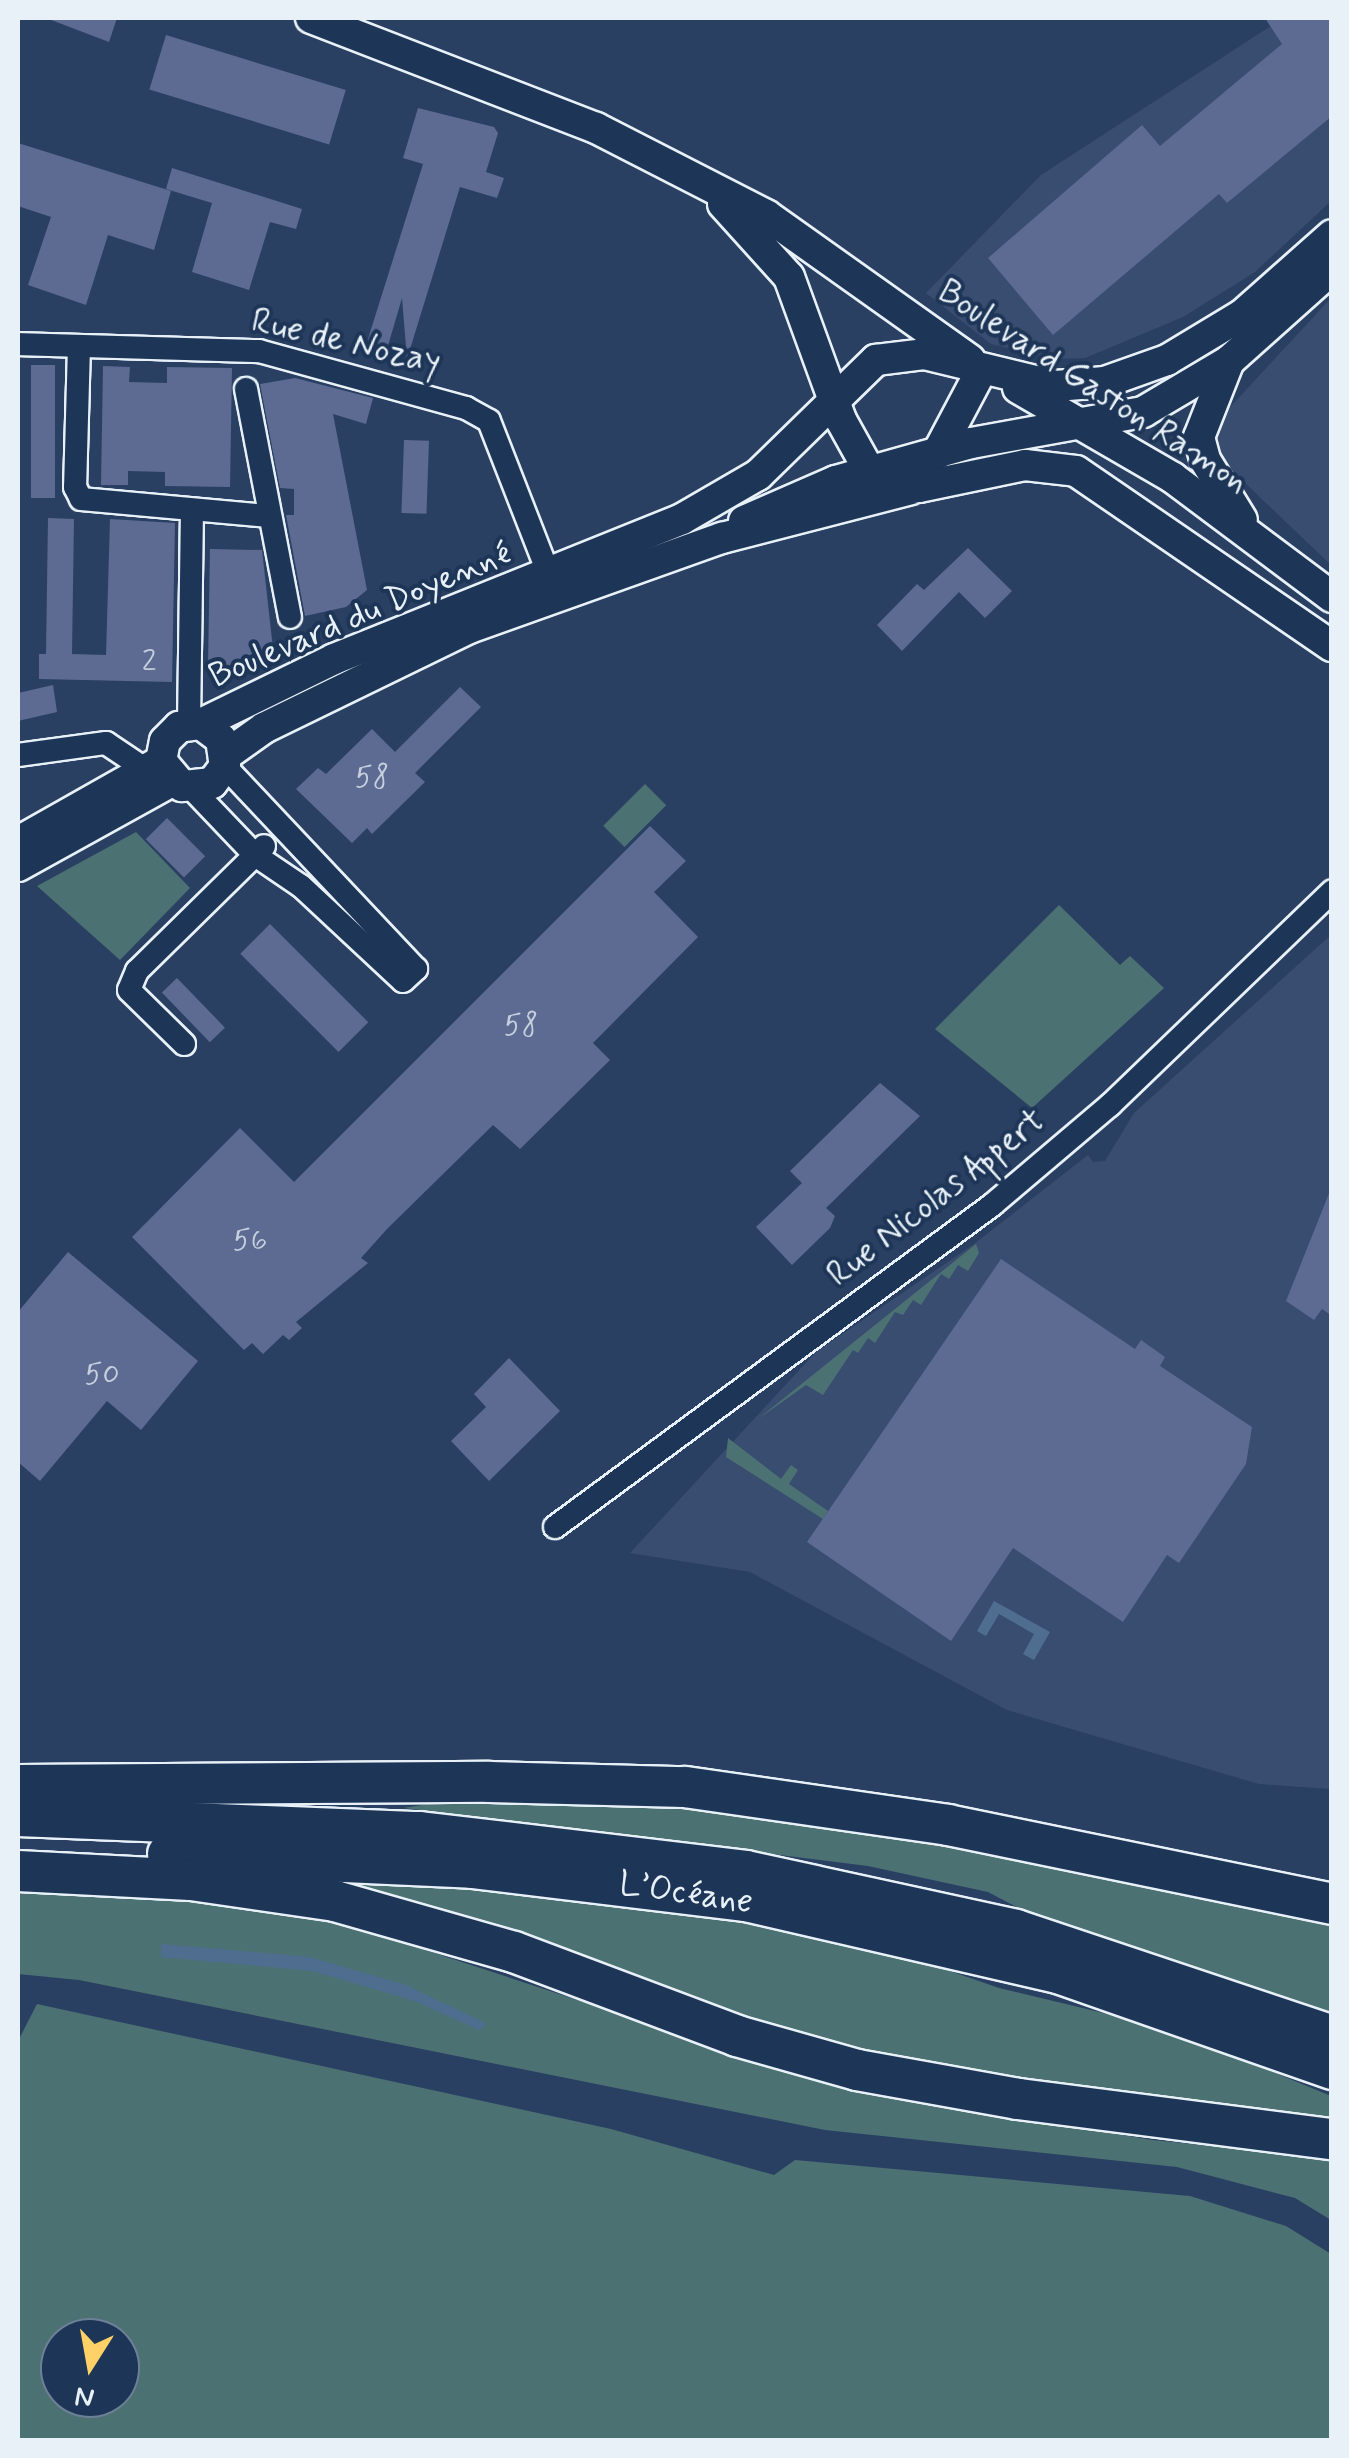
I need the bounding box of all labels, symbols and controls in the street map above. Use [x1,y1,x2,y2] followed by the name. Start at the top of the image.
[928,270,1258,504] street label: Boulevard Gaston Ramon
[247,300,445,384] street label: Rue de Nozay
[204,533,516,697] street label: Boulevard du Doyenné
[142,644,156,680] house number: 2
[355,760,389,796] house number: 58
[504,1008,538,1044] house number: 58
[818,1099,1054,1297] street label: Rue Nicolas Appert
[233,1223,267,1259] house number: 56
[84,1357,120,1393] house number: 50
[616,1863,756,1923] street label: L’Océane
[40,2318,140,2418] north arrow
[72,2376,97,2416] text: N

